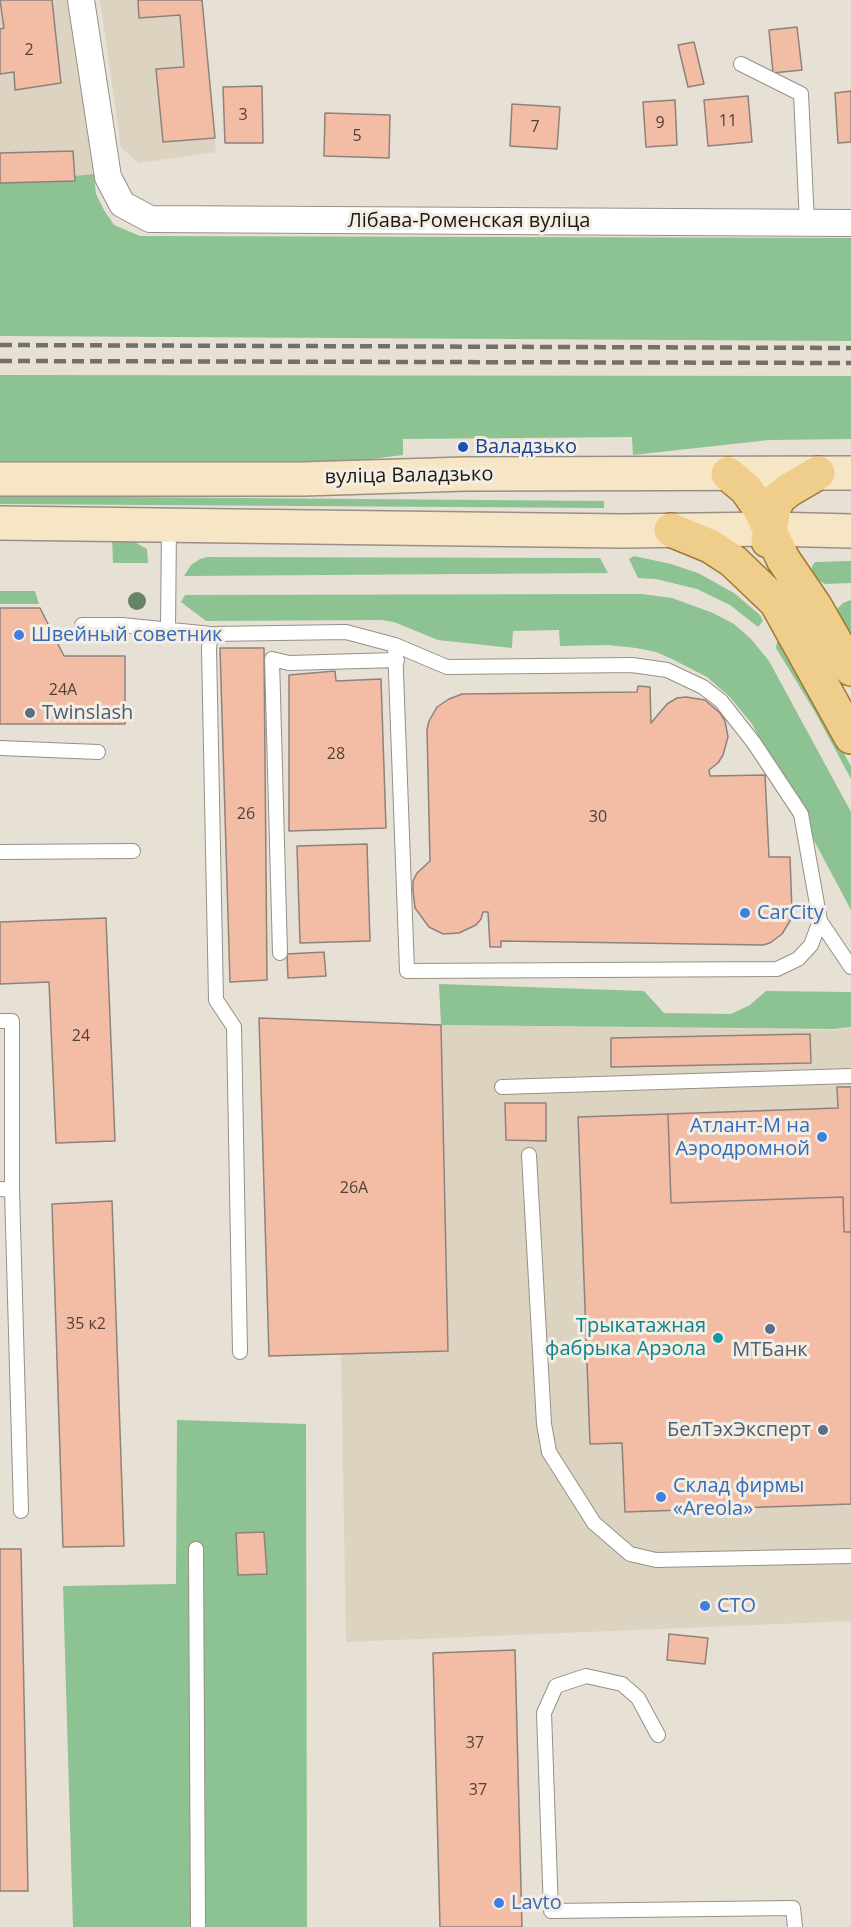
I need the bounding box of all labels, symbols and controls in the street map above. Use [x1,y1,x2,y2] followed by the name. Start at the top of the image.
[24,40,34,60] house number: 2
[238,105,248,125] house number: 3
[719,111,737,131] house number: 11
[655,113,665,133] house number: 9
[530,117,540,137] house number: 7
[352,126,362,146] house number: 5
[348,209,590,233] street label: Лібава-Роменская вуліца
[475,435,577,459] place label: Валадзько
[456,440,470,454] marker: Валадзько
[324,463,494,489] street label: вуліца Валадзько
[31,623,222,647] place label: Швейный советник
[12,628,26,642] marker: Швейный советник
[49,680,77,700] house number: 24А
[42,701,133,725] place label: Twinslash
[23,706,37,720] marker: Twinslash
[327,744,345,764] house number: 28
[237,804,255,824] house number: 26
[589,807,607,827] house number: 30
[757,901,824,925] place label: CarCity
[738,906,752,920] marker: CarCity
[72,1026,90,1046] house number: 24
[675,1114,810,1161] place label: Атлант-М на Аэродромной
[815,1130,829,1144] marker: Атлант-М на Аэродромной
[340,1178,368,1198] house number: 26А
[66,1314,106,1334] house number: 35 к2
[545,1314,706,1361] place label: Трыкатажная фабрыка Арэола
[763,1322,777,1336] marker: МТБанк
[711,1331,725,1345] marker: Трыкатажная фабрыка Арэола
[732,1338,808,1362] place label: МТБанк
[667,1418,811,1442] place label: БелТэхЭксперт
[816,1423,830,1437] marker: БелТэхЭксперт
[673,1474,804,1521] place label: Склад фирмы «Areola»
[654,1490,668,1504] marker: Склад фирмы «Areola»
[717,1594,756,1618] place label: СТО
[698,1599,712,1613] marker: СТО
[466,1733,484,1753] house number: 37
[469,1780,487,1800] house number: 37
[511,1891,562,1915] place label: Lavto
[492,1896,506,1910] marker: Lavto

